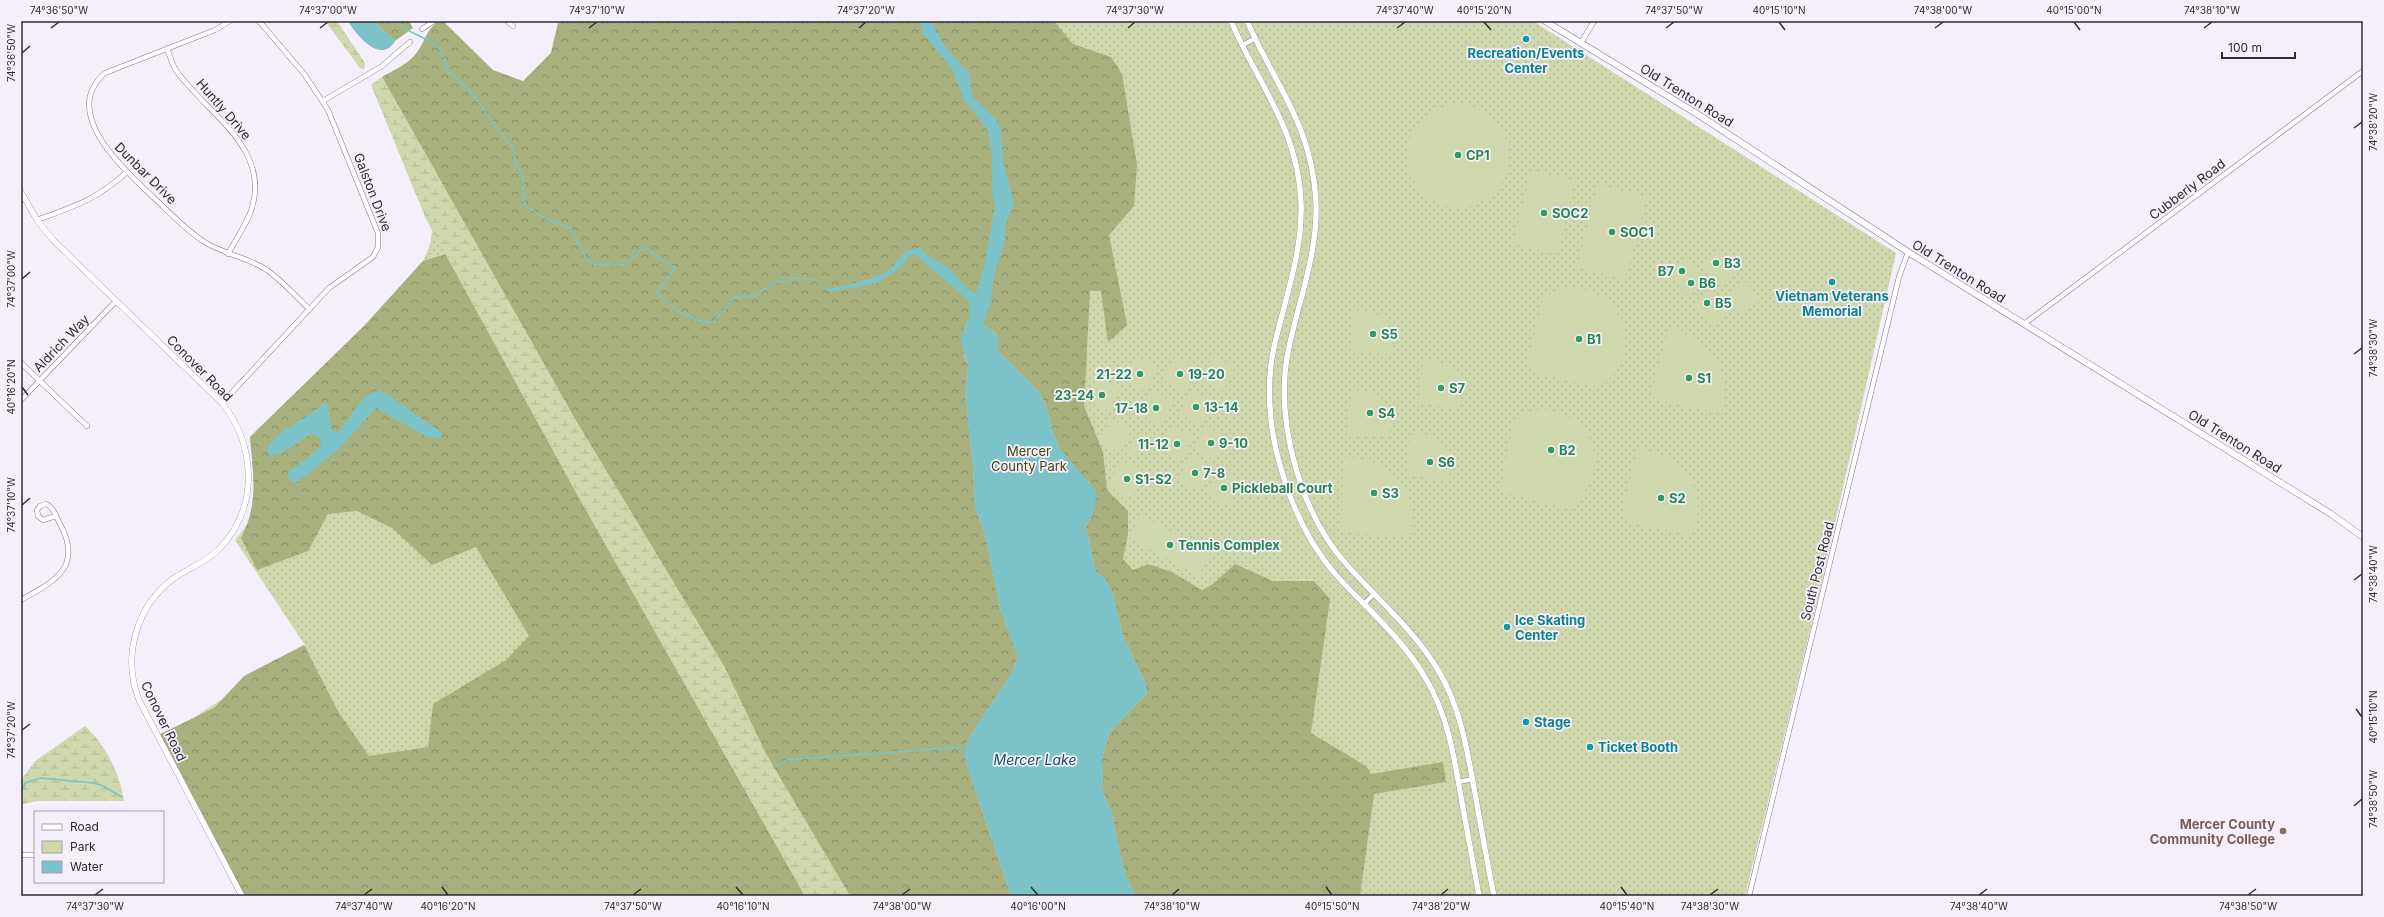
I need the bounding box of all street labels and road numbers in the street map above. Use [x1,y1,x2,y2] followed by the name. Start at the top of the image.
[1637,60,1737,130] street label: Old Trenton Road
[193,75,255,143] street label: Huntly Drive
[112,139,180,207] street label: Dunbar Drive
[351,151,395,233] street label: Galston Drive
[2146,155,2228,223] street label: Cubberly Road
[1909,236,2009,306] street label: Old Trenton Road
[30,311,92,375] street label: Aldrich Way
[164,332,236,404] street label: Conover Road
[2185,406,2285,476] street label: Old Trenton Road
[1797,520,1837,622] street label: South Post Road
[138,678,190,764] street label: Conover Road

